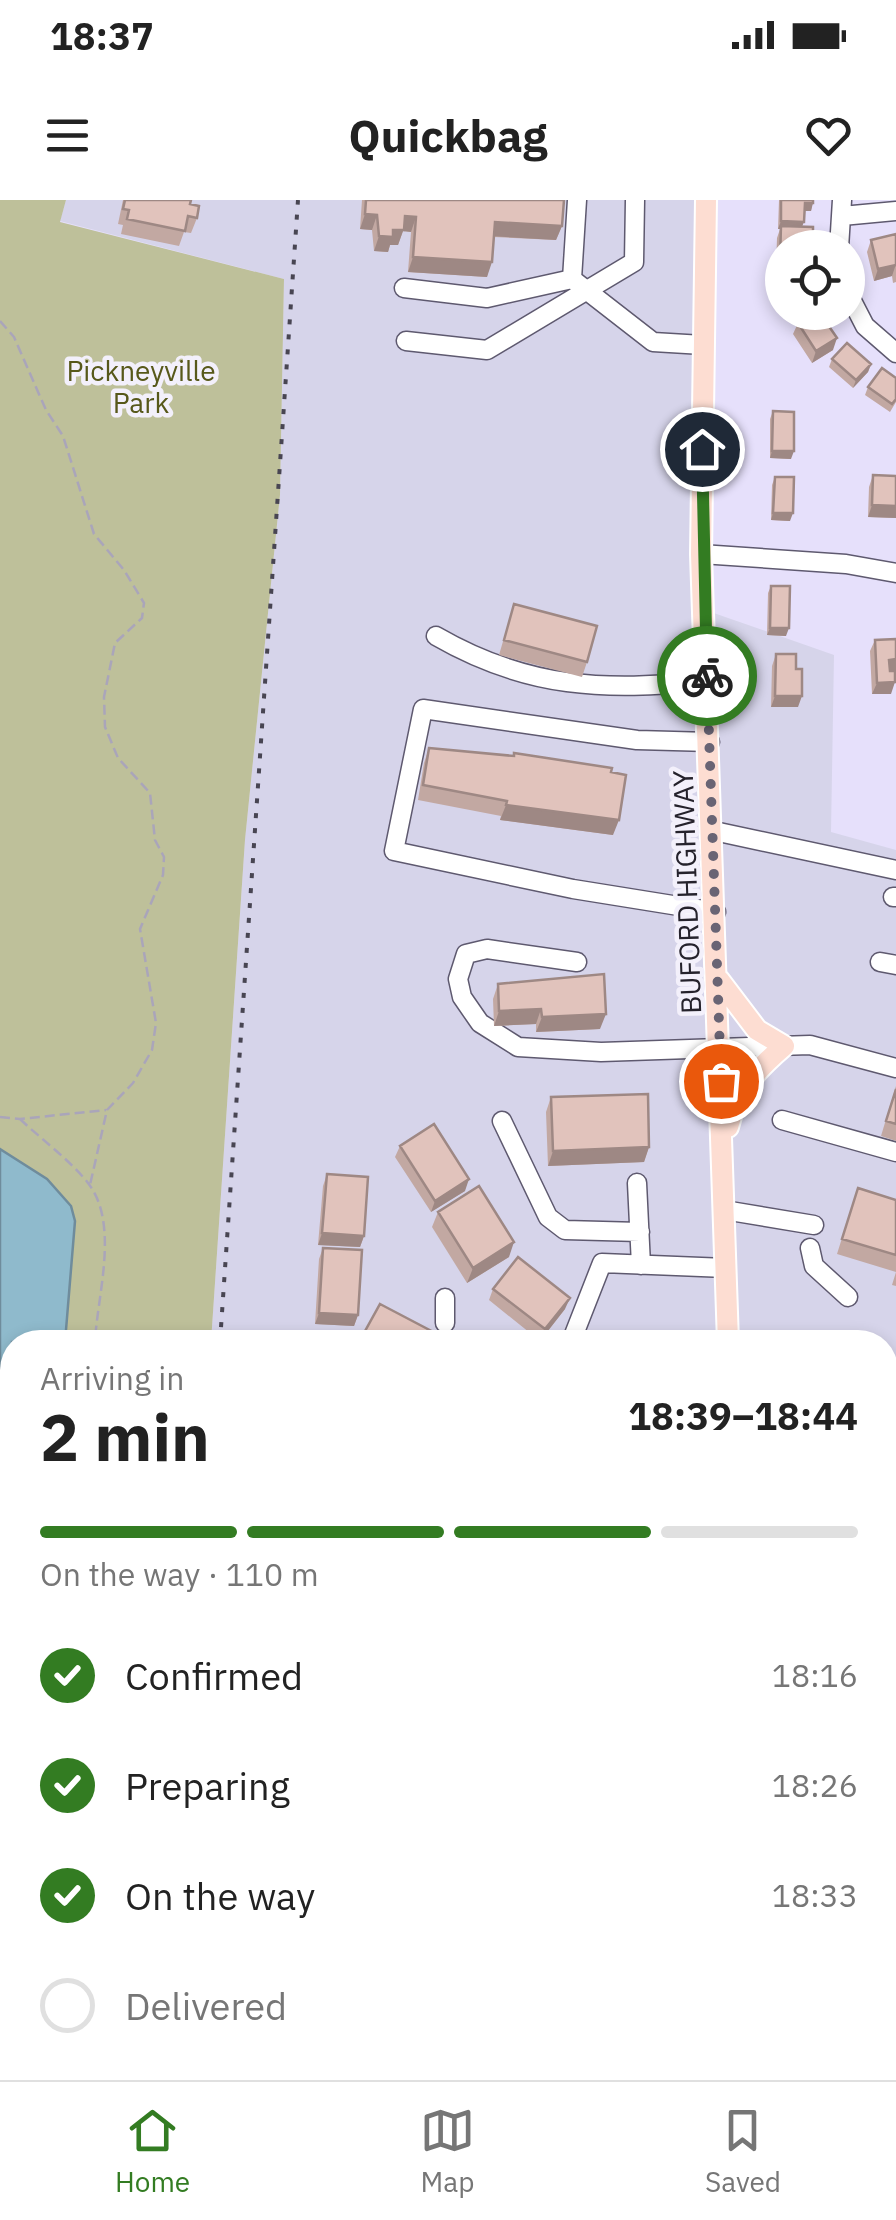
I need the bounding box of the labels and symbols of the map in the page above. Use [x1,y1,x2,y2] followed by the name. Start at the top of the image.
[66,352,216,421] park label: Pickneyville Park
[660,407,745,492] pin
[657,626,757,726] courier
[664,769,709,1014] street label: BUFORD HIGHWAY
[679,1039,764,1124] pin

